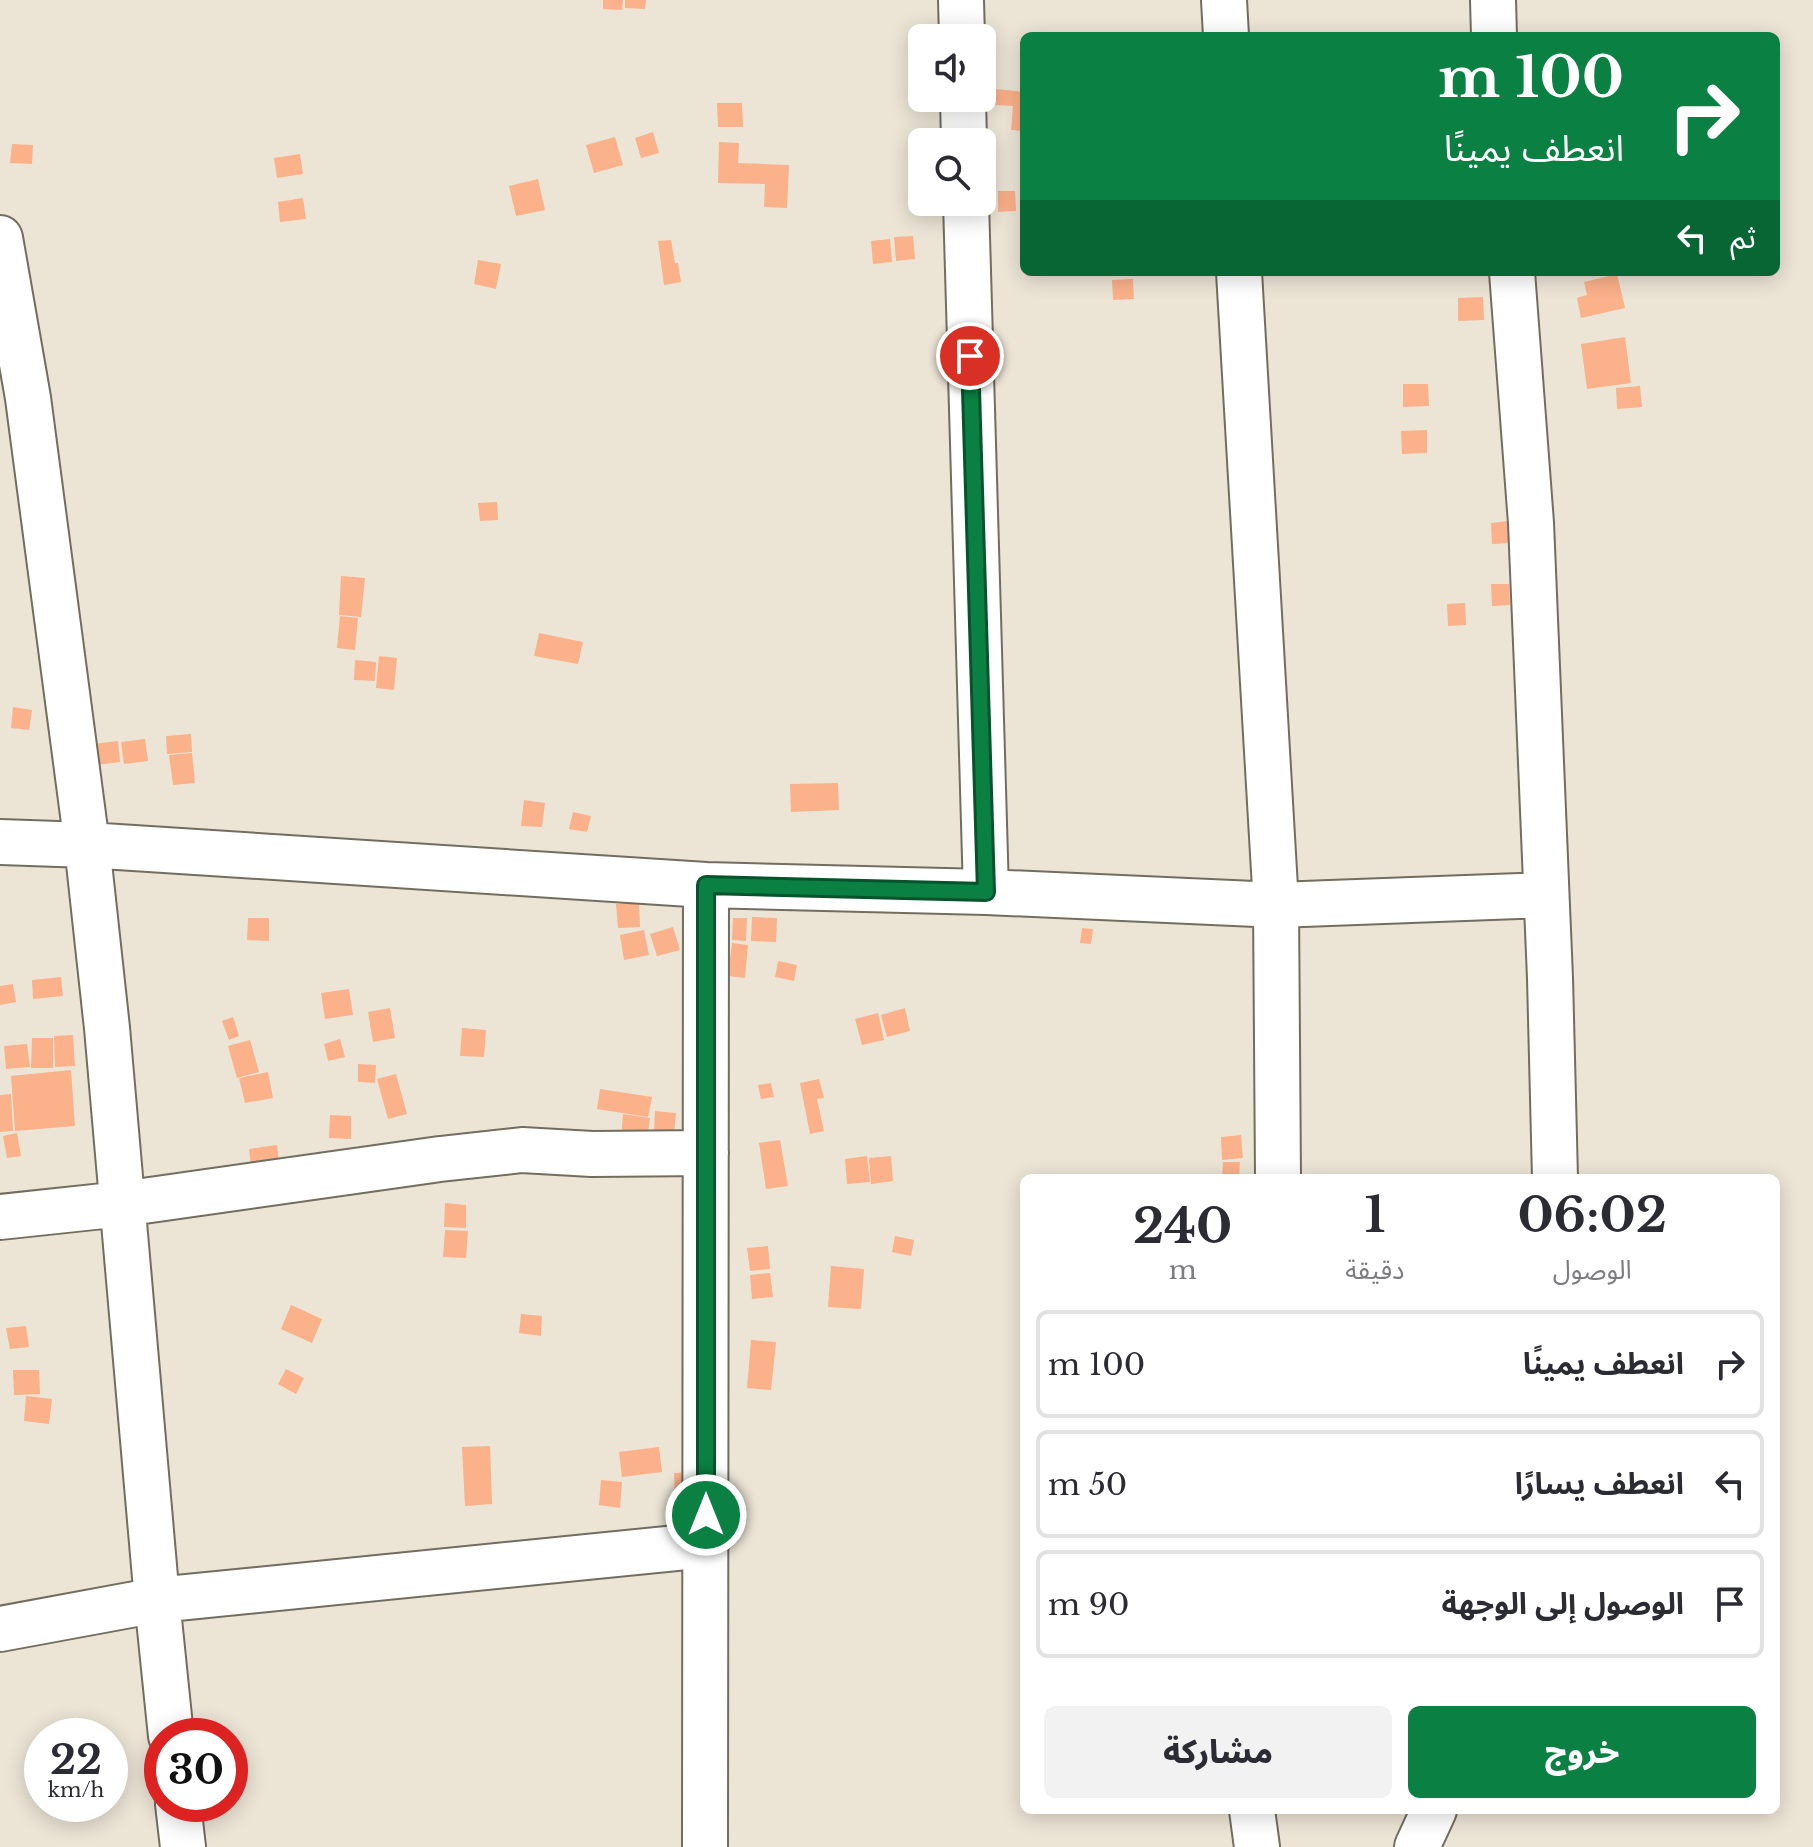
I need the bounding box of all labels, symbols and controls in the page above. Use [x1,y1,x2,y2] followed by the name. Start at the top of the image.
[908,24,996,216] map controls
[908,24,996,112] button: sound
[1438,43,1624,112] text: 100 m
[1652,64,1756,168] icon: right
[1444,126,1624,171] text: انعطف يمينًا
[908,128,996,216] button: search
[1670,216,1714,260] icon: left
[1730,219,1756,256] text: ثم
[936,322,1004,390] pin
[948,334,992,378] icon: arrive
[1364,1185,1385,1245] text: 1
[1517,1185,1667,1245] text: 06:02
[1133,1196,1232,1256] text: 240
[1169,1254,1197,1286] text: m
[1345,1254,1404,1286] text: دقيقة
[1553,1254,1632,1286] text: الوصول
[1708,1342,1752,1386] icon: right
[1523,1345,1684,1382] text: انعطف يمينًا
[1048,1346,1145,1383] text: 100 m
[1708,1462,1752,1506] icon: left
[1515,1465,1684,1502] text: انعطف يسارًا
[1048,1466,1127,1503] text: 50 m
[664,1473,748,1557] position arrow
[1708,1582,1752,1626] icon: arrive
[1442,1585,1684,1622] text: الوصول إلى الوجهة
[1048,1586,1130,1623] text: 90 m
[1044,1706,1392,1798] button: مشاركة
[1408,1706,1756,1798] button: خروج
[144,1718,248,1822] speed limit sign: 30
[50,1735,102,1785] text: 22
[48,1778,104,1802] text: km/h

